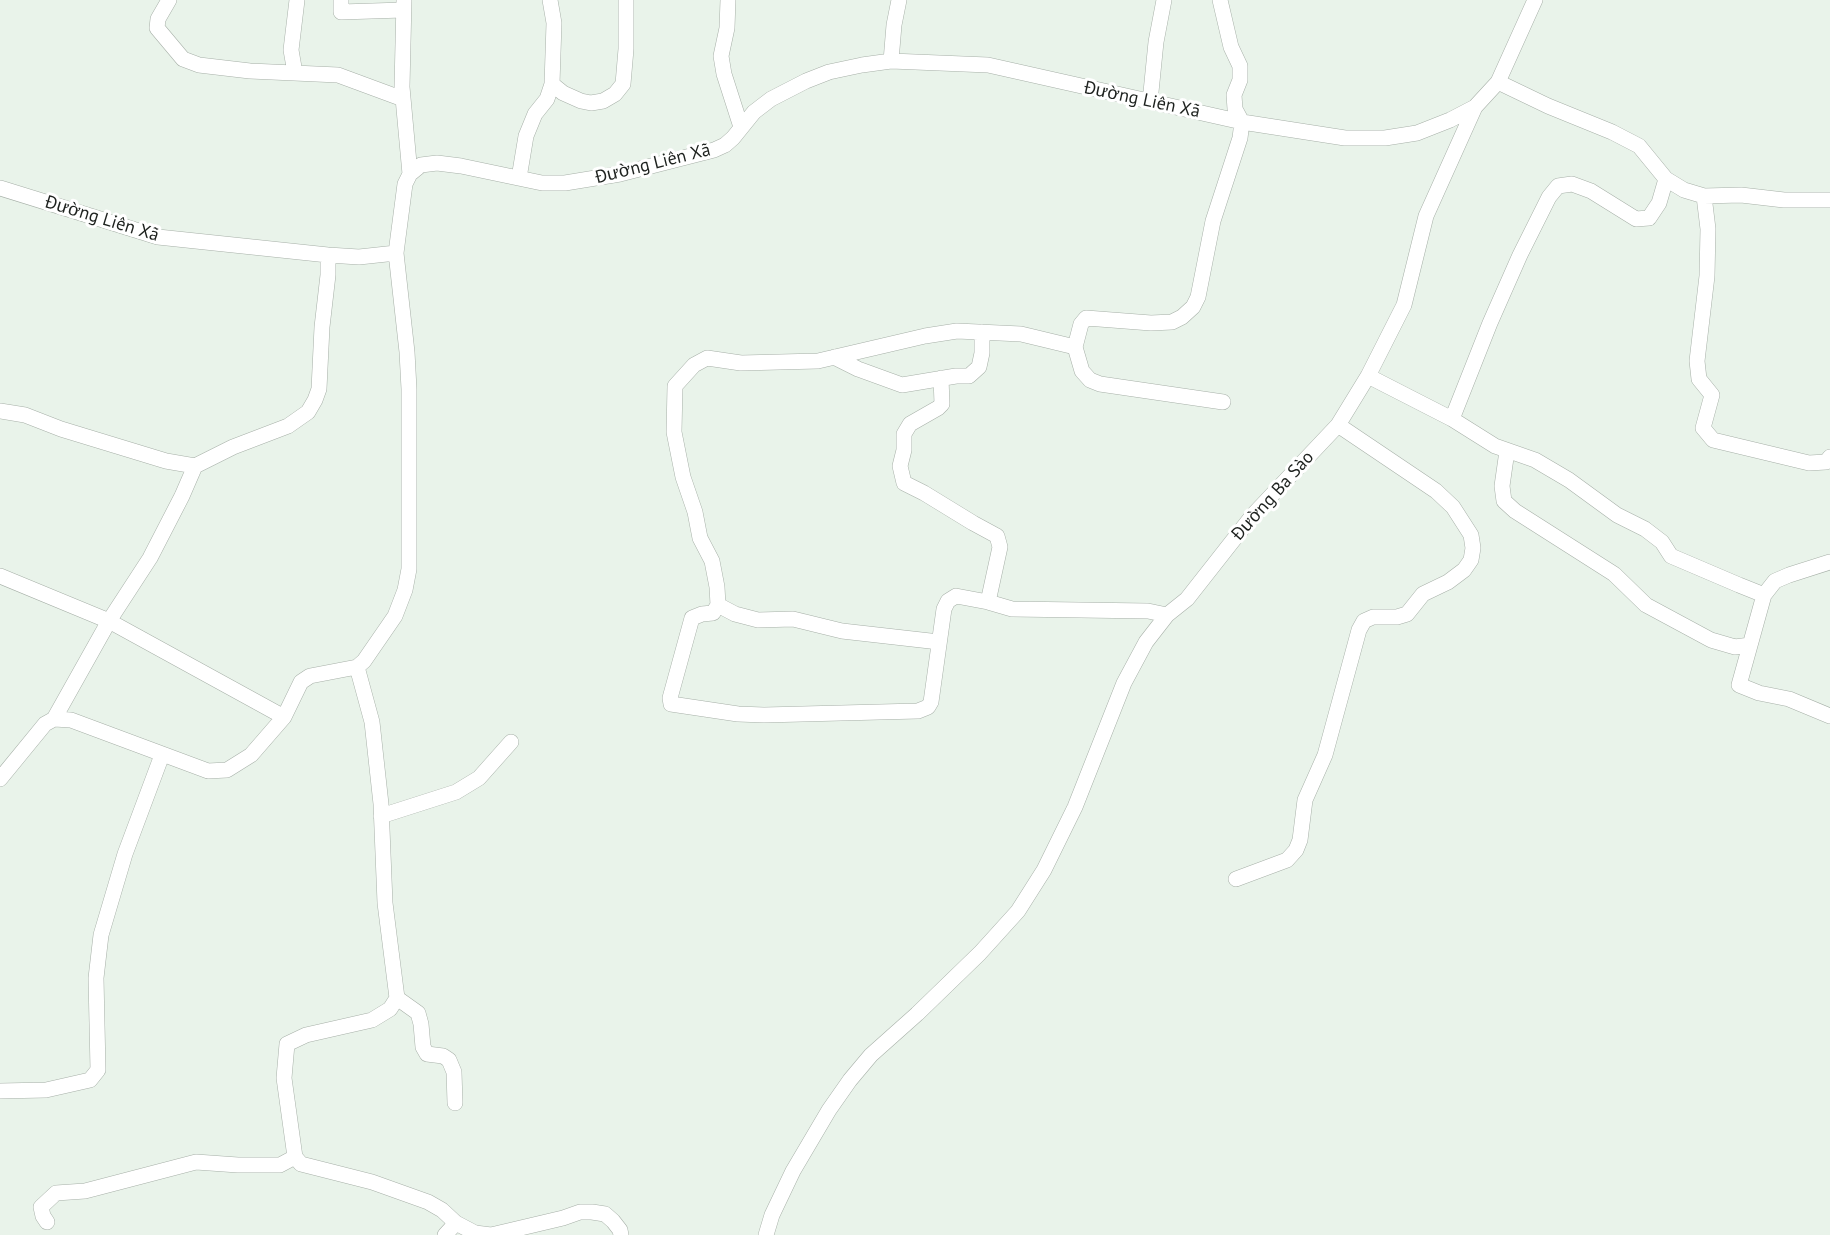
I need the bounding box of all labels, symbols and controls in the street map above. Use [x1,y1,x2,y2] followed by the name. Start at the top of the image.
[1082,77,1202,123] street label: Đường Liên Xã
[593,139,713,189] street label: Đường Liên Xã
[42,191,162,247] street label: Đường Liên Xã
[1227,447,1319,545] street label: Đường Ba Sào

